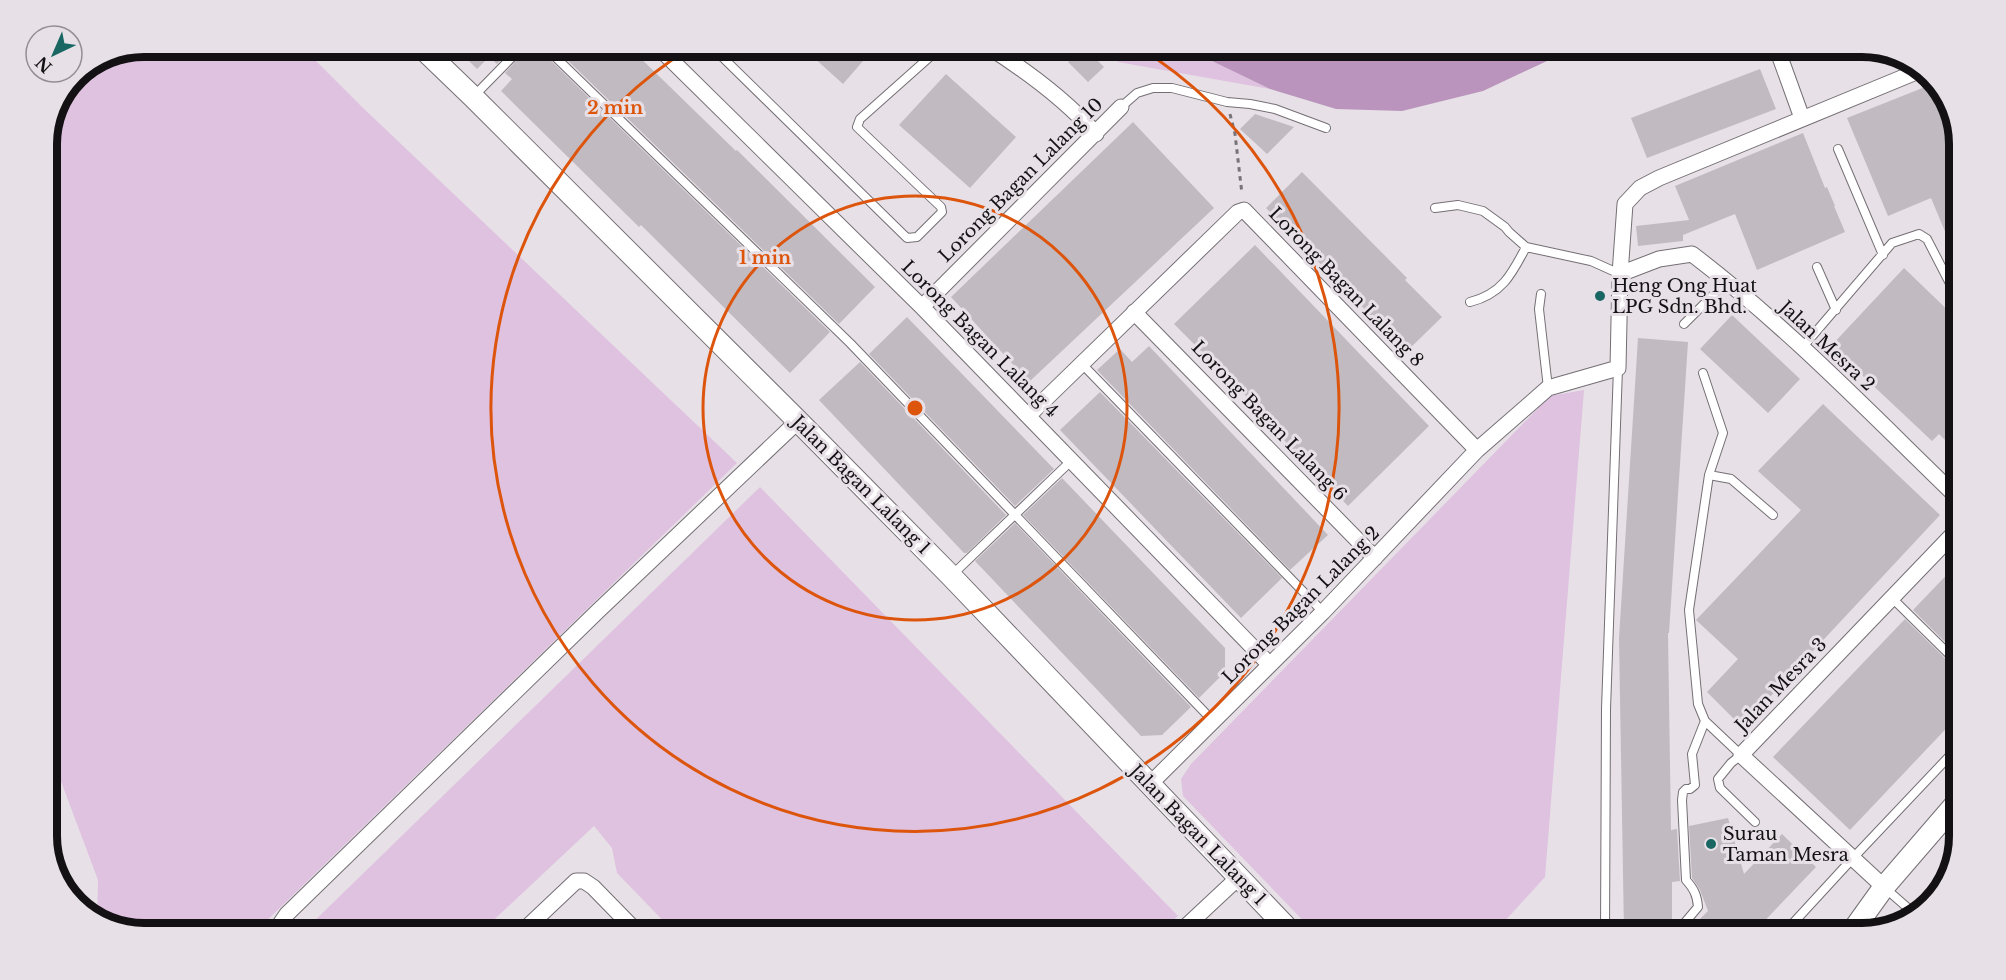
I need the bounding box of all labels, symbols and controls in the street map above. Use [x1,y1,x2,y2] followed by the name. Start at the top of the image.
[24,24,84,84] north arrow
[31,52,56,77] text: N
[934,93,1108,267] street label: Lorong Bagan Lalang 10
[587,97,643,119] text: 2 min
[1264,203,1428,371] street label: Lorong Bagan Lalang 8
[739,247,791,269] text: 1 min
[897,256,1063,422] street label: Lorong Bagan Lalang 4
[1612,275,1757,318] place label: Heng Ong Huat LPG Sdn. Bhd.
[1593,289,1607,303] marker: Heng Ong Huat LPG Sdn. Bhd.
[1773,295,1879,396] street label: Jalan Mesra 2
[1187,336,1351,506] street label: Lorong Bagan Lalang 6
[905,398,925,418] centre of rings
[786,410,935,559] street label: Jalan Bagan Lalang 1
[1218,522,1384,688] street label: Lorong Bagan Lalang 2
[1729,633,1831,738] street label: Jalan Mesra 3
[1124,759,1271,910] street label: Jalan Bagan Lalang 1
[1723,823,1849,866] place label: Surau Taman Mesra
[1704,837,1718,851] marker: Surau Taman Mesra

